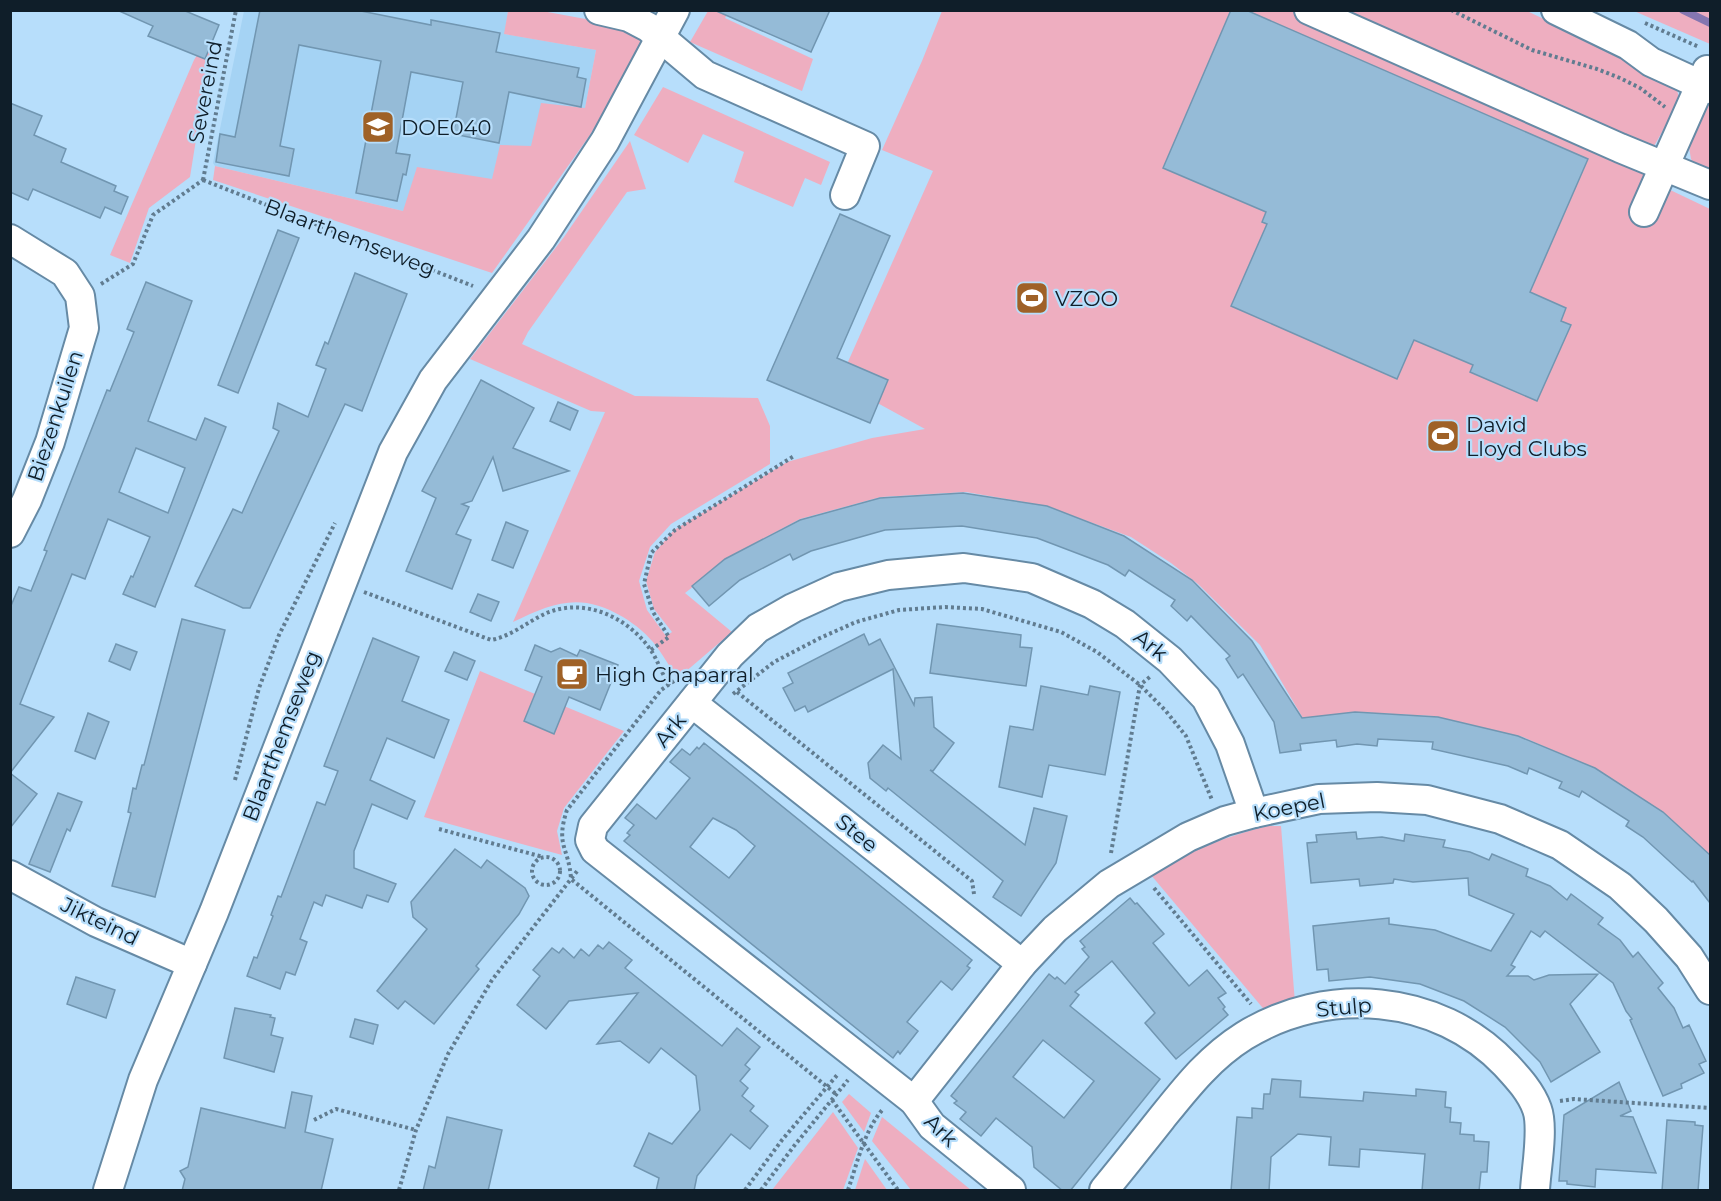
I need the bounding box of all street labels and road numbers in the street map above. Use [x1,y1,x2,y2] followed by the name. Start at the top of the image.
[183,39,227,145] street label: Severeind
[261,193,439,281] street label: Blaarthemseweg
[22,347,88,485] street label: Biezenkuilen
[1129,624,1173,666] street label: Ark
[237,647,325,825] street label: Blaarthemseweg
[649,708,691,752] street label: Ark
[1251,788,1327,826] street label: Koepel
[831,809,883,857] street label: Stee
[56,891,143,951] street label: Jikteind
[1315,992,1373,1022] street label: Stulp
[919,1109,963,1152] street label: Ark

